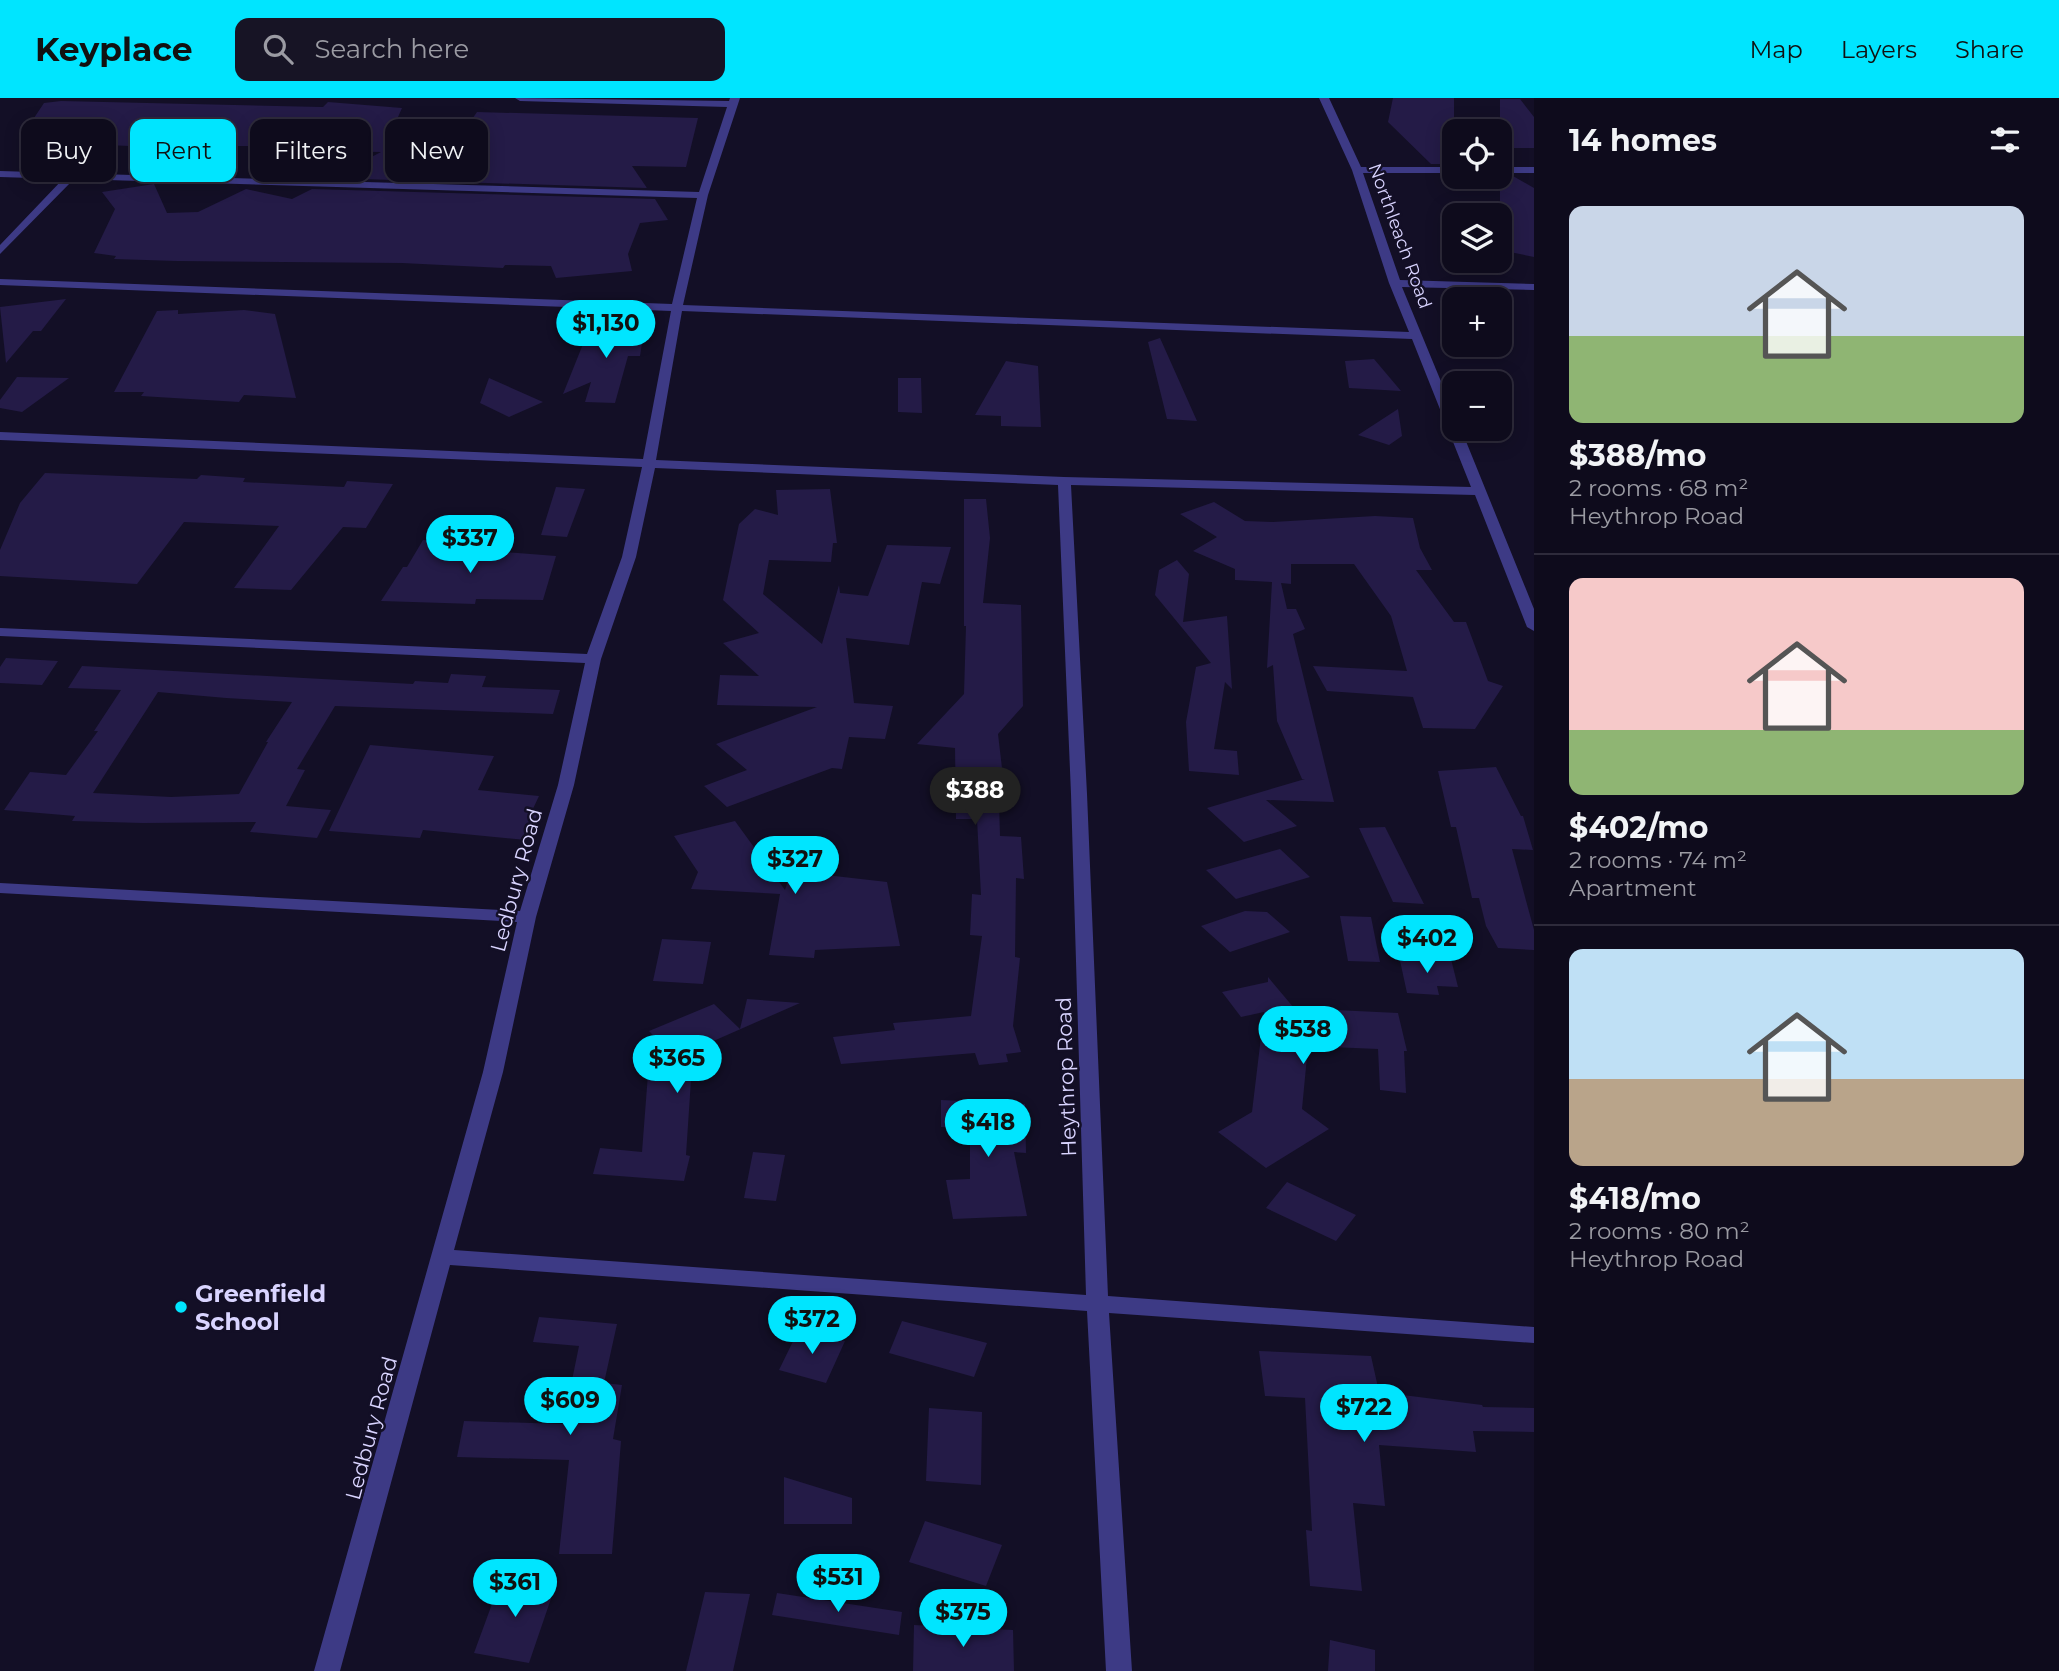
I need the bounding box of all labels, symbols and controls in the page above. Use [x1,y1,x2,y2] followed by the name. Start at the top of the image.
[235,18,725,81] search box
[35,29,193,69] text: Keyplace
[259,30,297,68] icon: search
[315,33,469,65] text: Search here
[1749,35,1803,64] text: Map
[1841,35,1917,64] text: Layers
[1955,35,2024,64] text: Share
[21,119,116,182] chip: Buy
[130,119,236,182] chip: Rent
[250,119,371,182] chip: Filters
[385,119,488,182] chip: New
[1442,119,1512,441] map controls
[1442,119,1512,189] button: locate
[1986,121,2024,159] icon: filters
[1569,122,1717,159] text: 14 homes
[1364,160,1436,312] street label: Northleach Road
[1442,203,1512,273] button: layers
[1734,251,1860,377] icon: home
[1442,287,1512,357] button: +
[549,300,663,360] pin: $1,130
[572,309,640,337] text: $1,130
[1442,371,1512,441] button: −
[1569,437,1706,474] text: $388/mo
[1569,474,1748,502] text: 2 rooms · 68 m²
[1569,502,1744,530] text: Heythrop Road
[429,516,511,575] pin: $337
[442,524,498,552] text: $337
[1734,623,1860,749] icon: home
[934,768,1016,827] pin: $388
[946,776,1004,804] text: $388
[485,805,547,955] street label: Ledbury Road
[1569,809,1708,846] text: $402/mo
[754,836,836,896] pin: $327
[767,845,823,873] text: $327
[1569,846,1747,874] text: 2 rooms · 74 m²
[1569,874,1697,902] text: Apartment
[1386,916,1468,975] pin: $402
[1397,924,1457,952] text: $402
[1734,994,1860,1120] icon: home
[1051,997,1081,1157] street label: Heythrop Road
[1262,1006,1344,1066] pin: $538
[1274,1015,1332,1043] text: $538
[636,1035,718,1095] pin: $365
[649,1044,705,1072] text: $365
[947,1100,1029,1159] pin: $418
[961,1108,1015,1136] text: $418
[1569,1180,1701,1217] text: $418/mo
[1569,1217,1750,1245] text: 2 rooms · 80 m²
[1569,1245,1744,1273] text: Heythrop Road
[195,1279,326,1336] place label: Greenfield School
[771,1296,853,1356] pin: $372
[173,1299,189,1315] marker: Greenfield School
[784,1305,840,1333] text: $372
[340,1353,402,1503] street label: Ledbury Road
[529,1378,611,1437] pin: $609
[1323,1384,1405,1444] pin: $722
[540,1386,600,1414] text: $609
[1336,1393,1392,1421] text: $722
[797,1554,879,1614] pin: $531
[474,1560,556,1619] pin: $361
[813,1563,863,1591] text: $531
[489,1568,541,1596] text: $361
[922,1590,1004,1649] pin: $375
[935,1598,991,1626] text: $375

